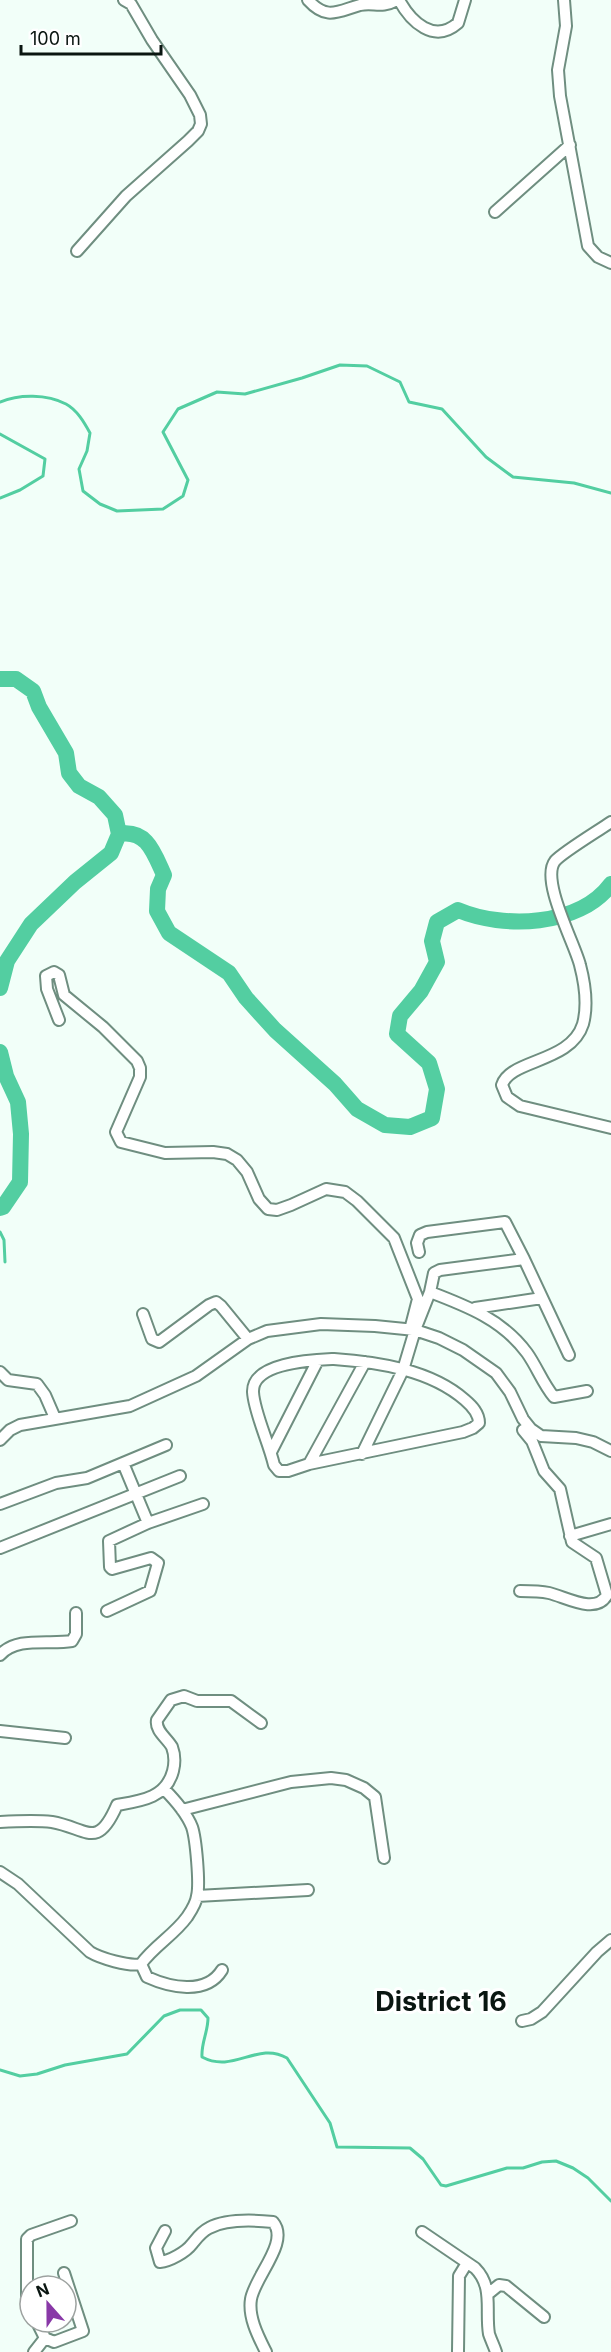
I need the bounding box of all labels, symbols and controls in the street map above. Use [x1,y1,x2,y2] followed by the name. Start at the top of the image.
[21,18,160,56] scale bar
[30,28,81,49] text: 100 m
[375,1985,507,2018] district label: District 16
[18,2274,78,2334] north arrow
[33,2278,52,2302] text: N

